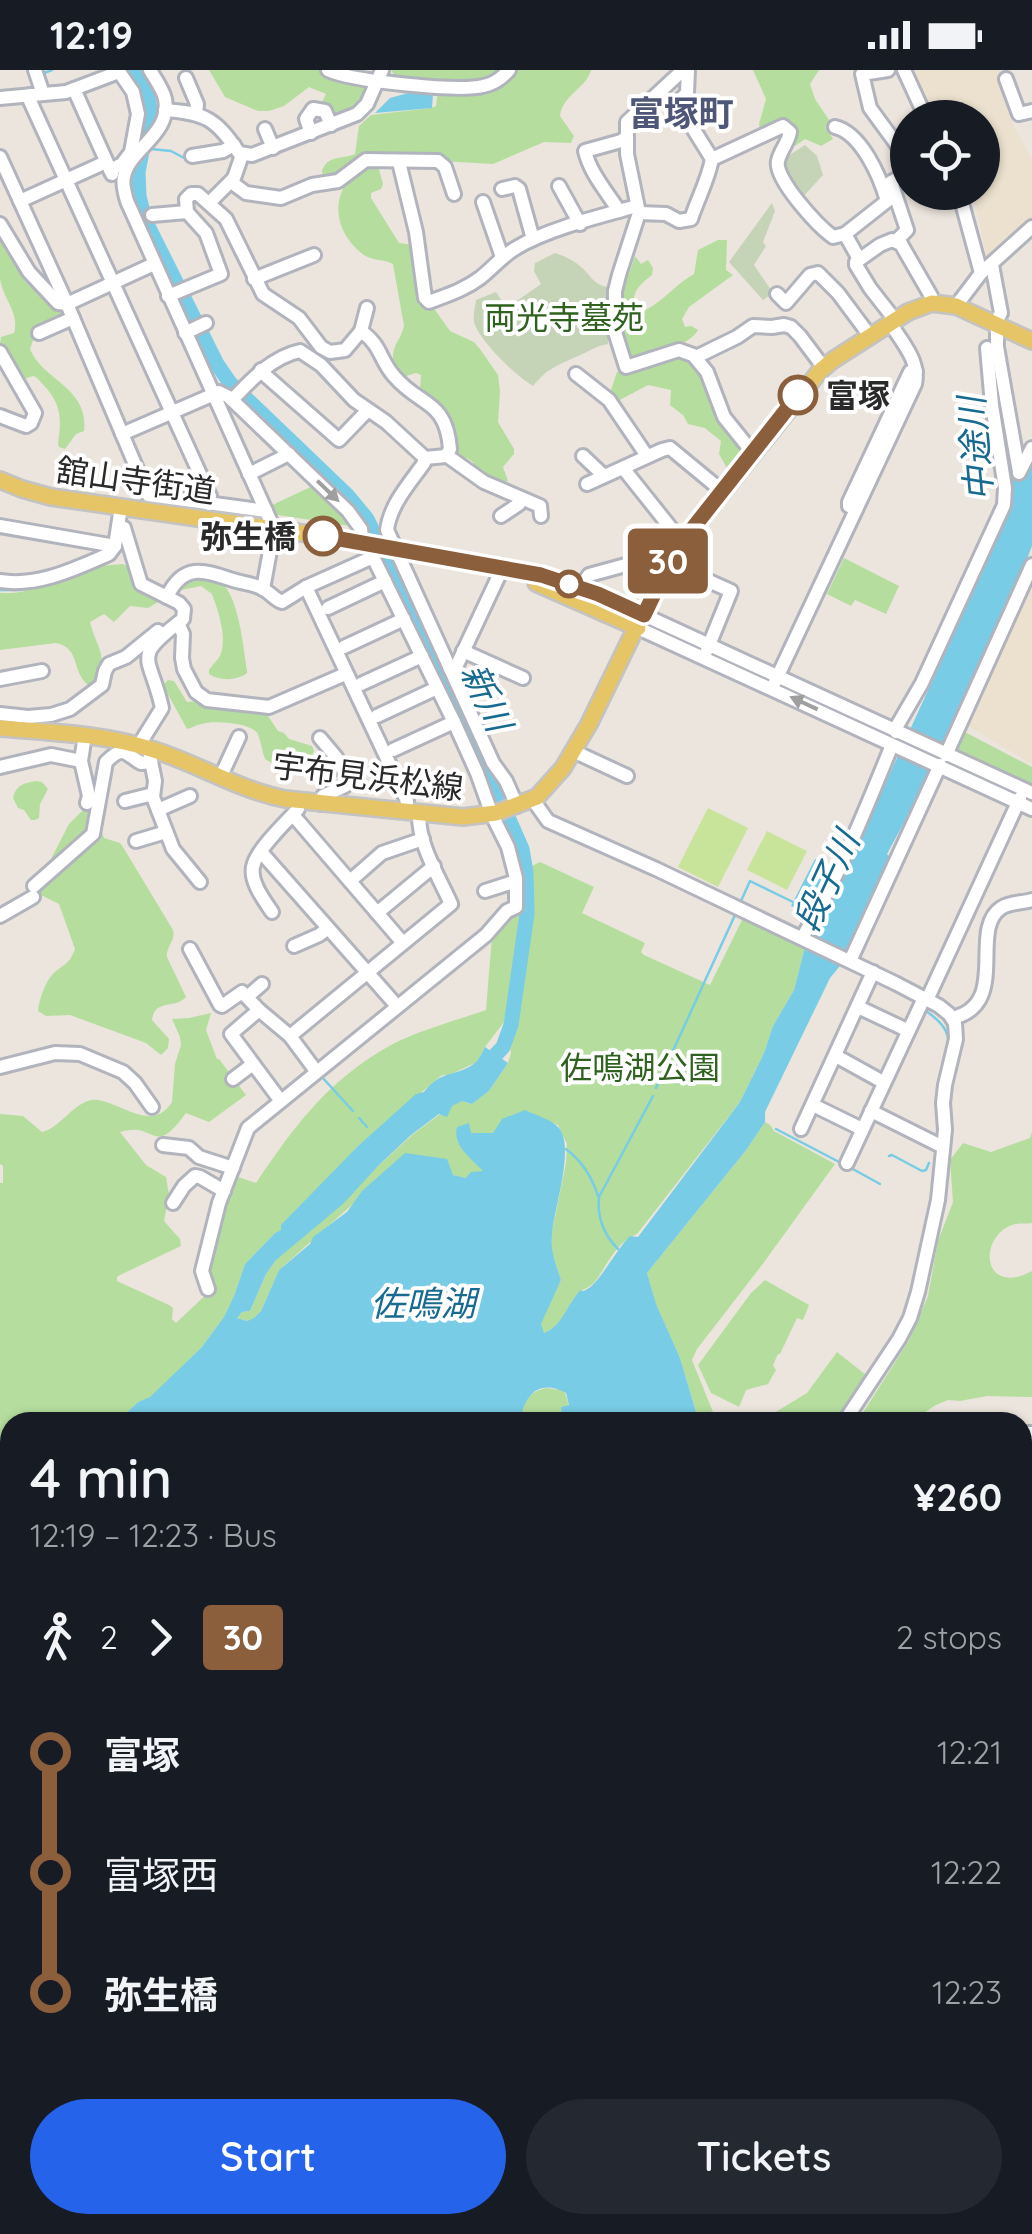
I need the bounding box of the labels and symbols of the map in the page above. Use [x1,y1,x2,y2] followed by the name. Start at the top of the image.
[628,91,734,135] district label: 富塚町
[484,297,644,337] park label: 両光寺墓苑
[826,375,890,415] place label: 富塚
[779,376,817,414] marker: 富塚
[948,391,1001,503] water label: 中途川
[54,449,218,511] street label: 舘山寺街道
[315,479,339,502] one-way arrow
[200,516,296,556] place label: 弥生橋
[304,517,342,555] marker: 弥生橋
[623,528,713,594] line badge: 30
[556,571,582,597] unlabelled marker
[452,656,523,742] water label: 新川
[789,695,818,712] one-way arrow
[270,744,466,808] street label: 宇布見浜松線
[784,821,870,938] water label: 段子川
[560,1047,720,1087] park label: 佐鳴湖公園
[370,1281,480,1325] water label: 佐鳴湖

